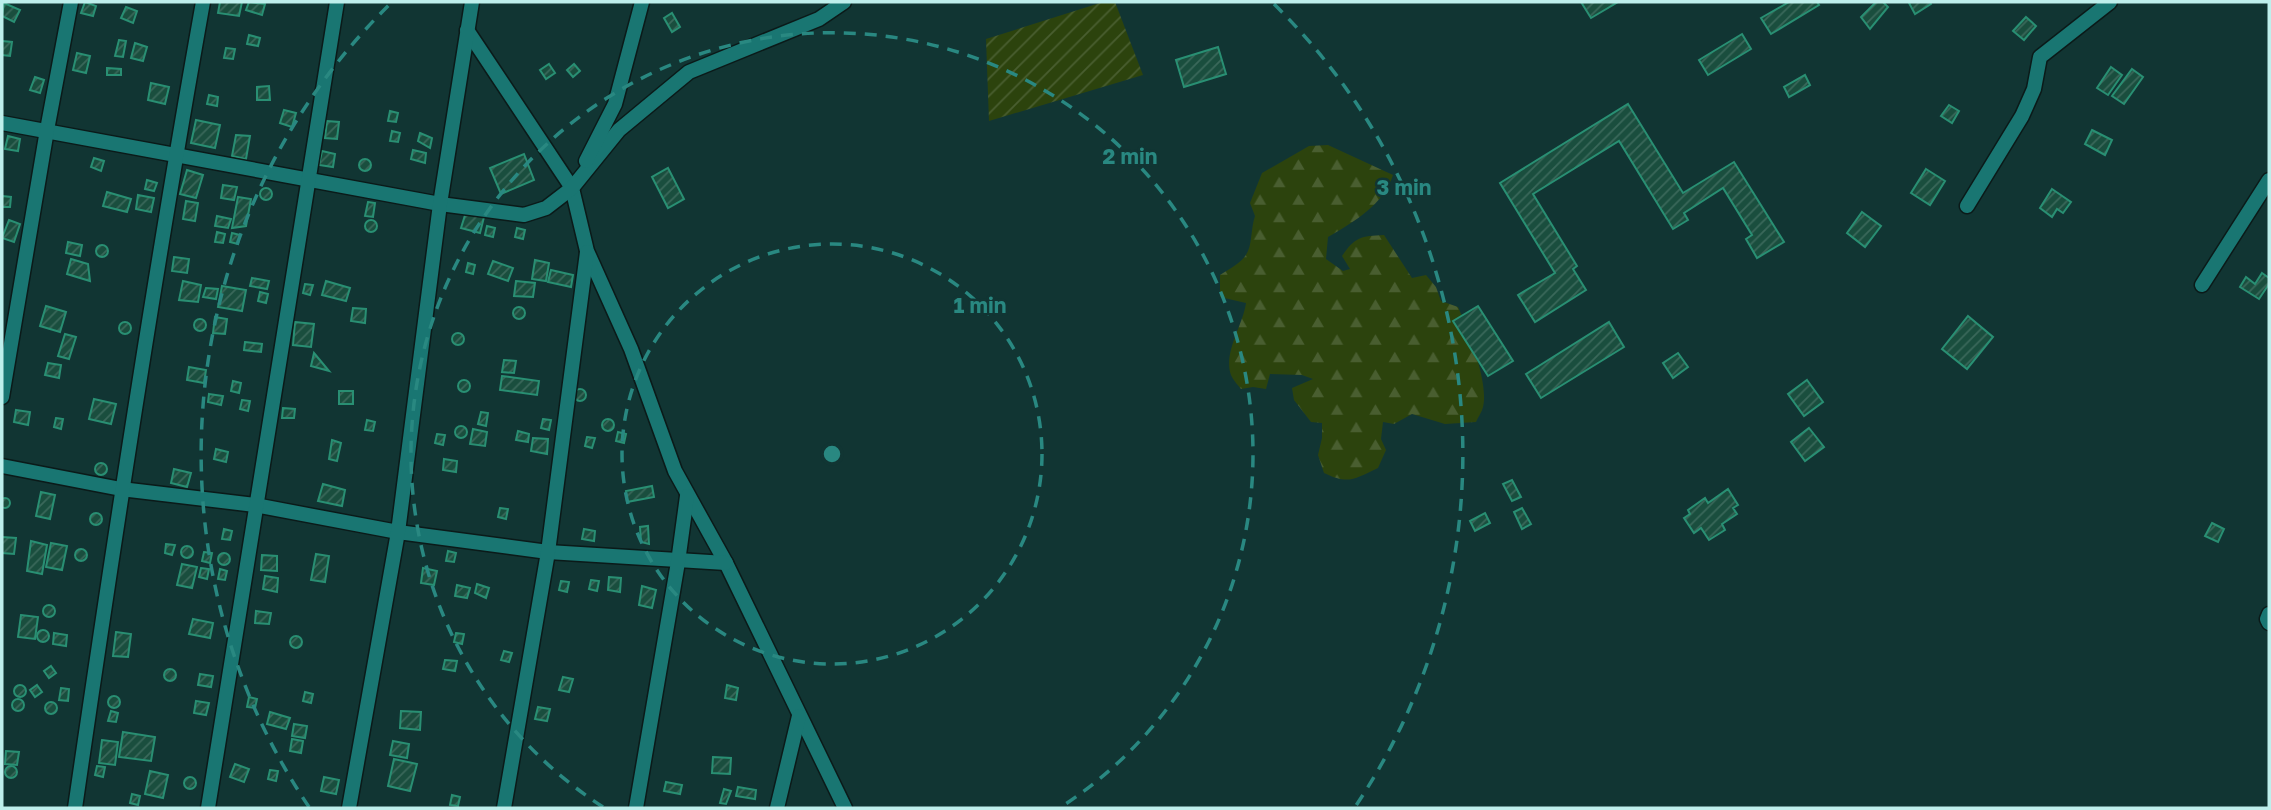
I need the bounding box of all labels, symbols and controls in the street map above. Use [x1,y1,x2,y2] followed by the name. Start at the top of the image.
[1103,143,1157,169] text: 2 min
[1377,174,1431,200] text: 3 min
[954,292,1006,318] text: 1 min
[820,442,844,466] centre of rings

